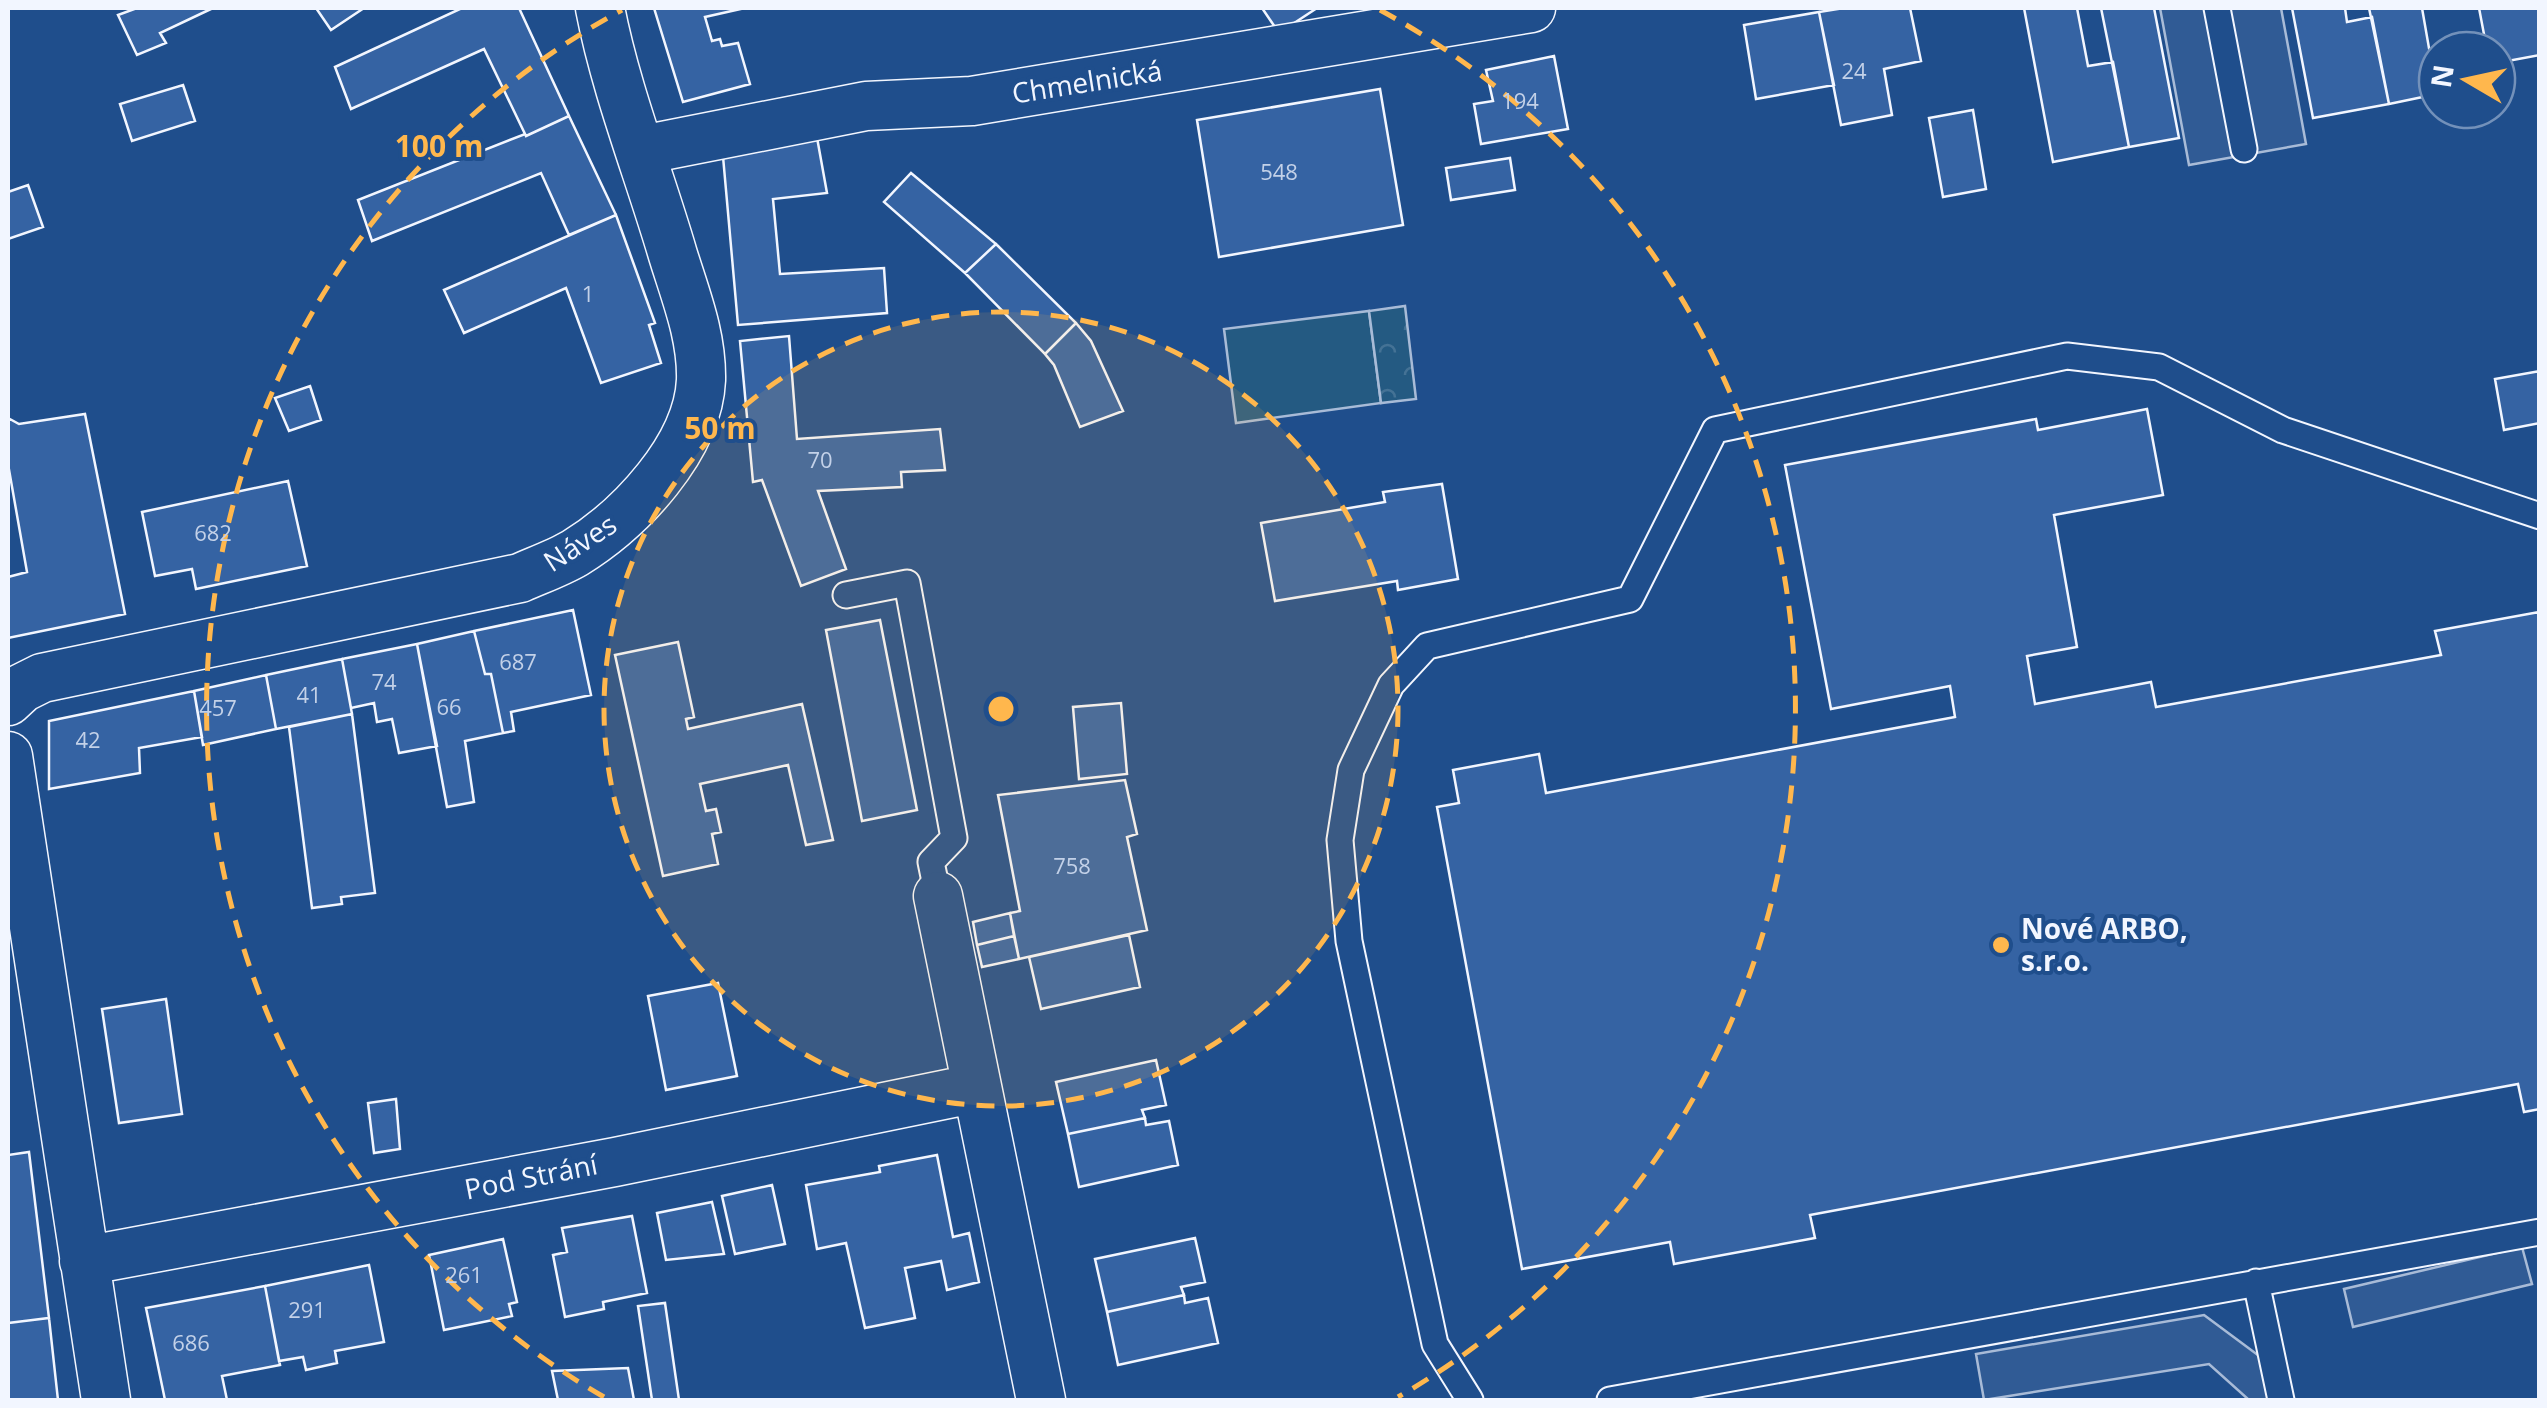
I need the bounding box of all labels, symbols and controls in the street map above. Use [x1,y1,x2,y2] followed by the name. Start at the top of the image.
[2417,30,2517,130] north arrow
[1009,50,1165,112] street label: Chmelnická
[1841,55,1867,85] house number: 24
[2421,62,2462,90] text: N
[1501,85,1539,115] house number: 194
[395,125,483,166] text: 100 m
[1260,156,1298,186] house number: 548
[582,278,594,308] house number: 1
[684,407,756,448] text: 50 m
[807,444,833,474] house number: 70
[536,505,623,580] street label: Náves
[194,517,232,547] house number: 682
[499,646,537,676] house number: 687
[371,666,397,696] house number: 74
[296,679,322,709] house number: 41
[436,691,462,721] house number: 66
[983,691,1019,727] centre of rings
[199,692,237,722] house number: 457
[75,724,101,754] house number: 42
[1053,850,1091,880] house number: 758
[2021,909,2188,979] place label: Nové ARBO, s.r.o.
[1990,934,2012,956] marker: Nové ARBO, s.r.o.
[461,1144,601,1208] street label: Pod Strání
[445,1259,483,1289] house number: 261
[288,1294,326,1324] house number: 291
[172,1327,210,1357] house number: 686

